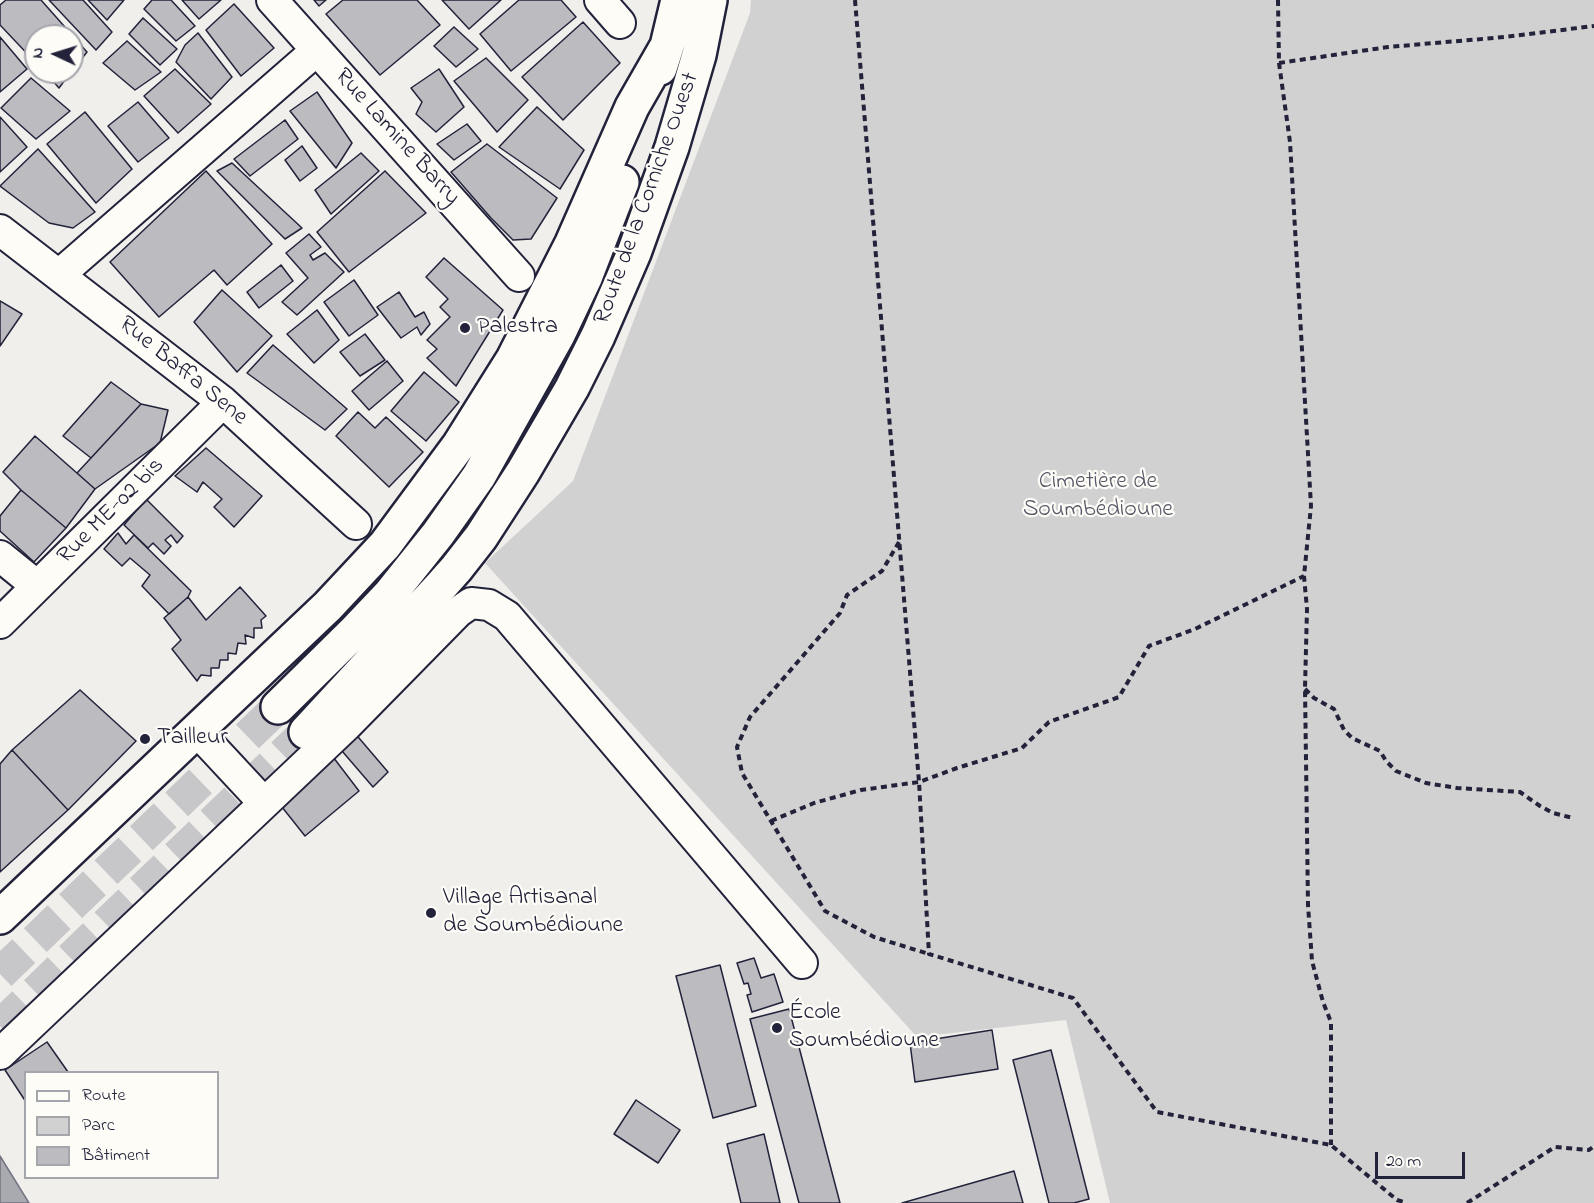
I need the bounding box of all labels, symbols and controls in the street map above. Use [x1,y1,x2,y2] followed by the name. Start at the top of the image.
[24,24,84,84] north arrow
[26,47,50,59] text: N
[327,64,465,212] street label: Rue Lamine Barry
[589,69,707,329] street label: Route de la Corniche Ouest
[112,311,252,433] street label: Rue Baffa Sene
[477,314,558,342] place label: Palestra
[458,321,472,335] marker: Palestra
[53,453,171,571] street label: Rue ME-02 bis
[1023,469,1173,525] park label: Cimetière de Soumbédioune
[157,725,228,753] place label: Tailleur
[138,732,152,746] marker: Tailleur
[443,885,623,941] place label: Village Artisanal de Soumbédioune
[424,906,438,920] marker: Village Artisanal de Soumbédioune
[789,1000,939,1056] place label: École Soumbédioune
[770,1021,784,1035] marker: École Soumbédioune
[24,1071,219,1179] legend
[82,1083,126,1109] text: Route
[82,1113,115,1139] text: Parc
[1378,1140,1468,1178] scale bar
[82,1143,150,1169] text: Bâtiment
[1386,1149,1421,1175] text: 20 m

